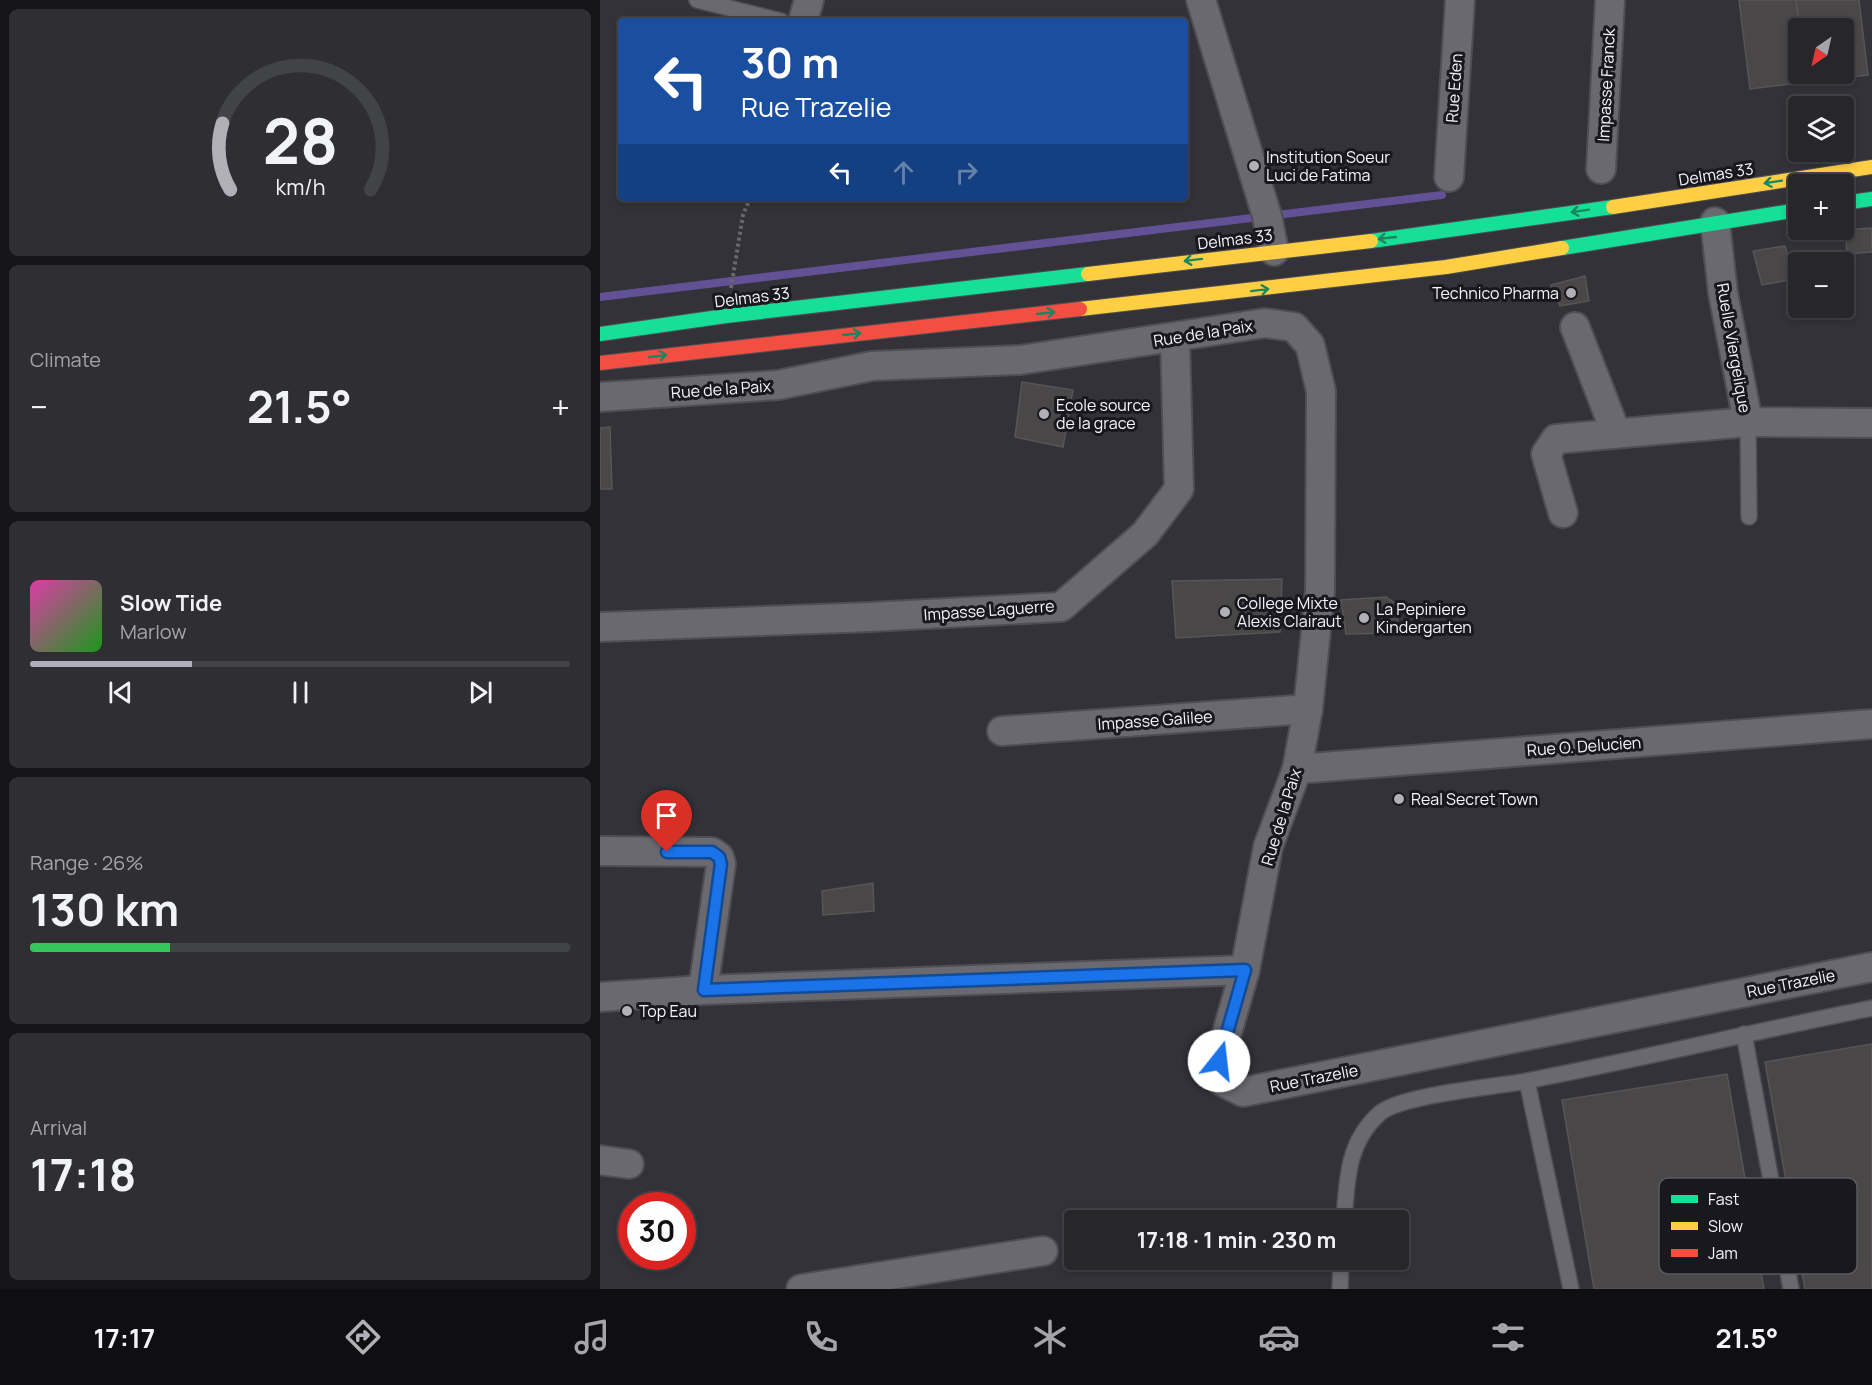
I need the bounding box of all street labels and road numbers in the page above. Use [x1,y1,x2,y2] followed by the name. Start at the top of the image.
[1592,27,1620,142] street label: Impasse Franck
[1441,53,1467,123] street label: Rue Eden
[1677,157,1755,191] street label: Delmas 33
[1196,223,1274,255] street label: Delmas 33
[713,281,791,313] street label: Delmas 33
[1712,281,1756,415] street label: Ruelle Viergelique
[1152,314,1255,352] street label: Rue de la Paix
[670,374,772,403] street label: Rue de la Paix
[923,594,1055,626] street label: Impasse Laguerre
[1097,705,1213,735] street label: Impasse Galilee
[1526,731,1642,761] street label: Rue O. Delucien
[1256,765,1306,868] street label: Rue de la Paix
[1745,964,1837,1002] street label: Rue Trazelie
[1268,1059,1360,1097] street label: Rue Trazelie

